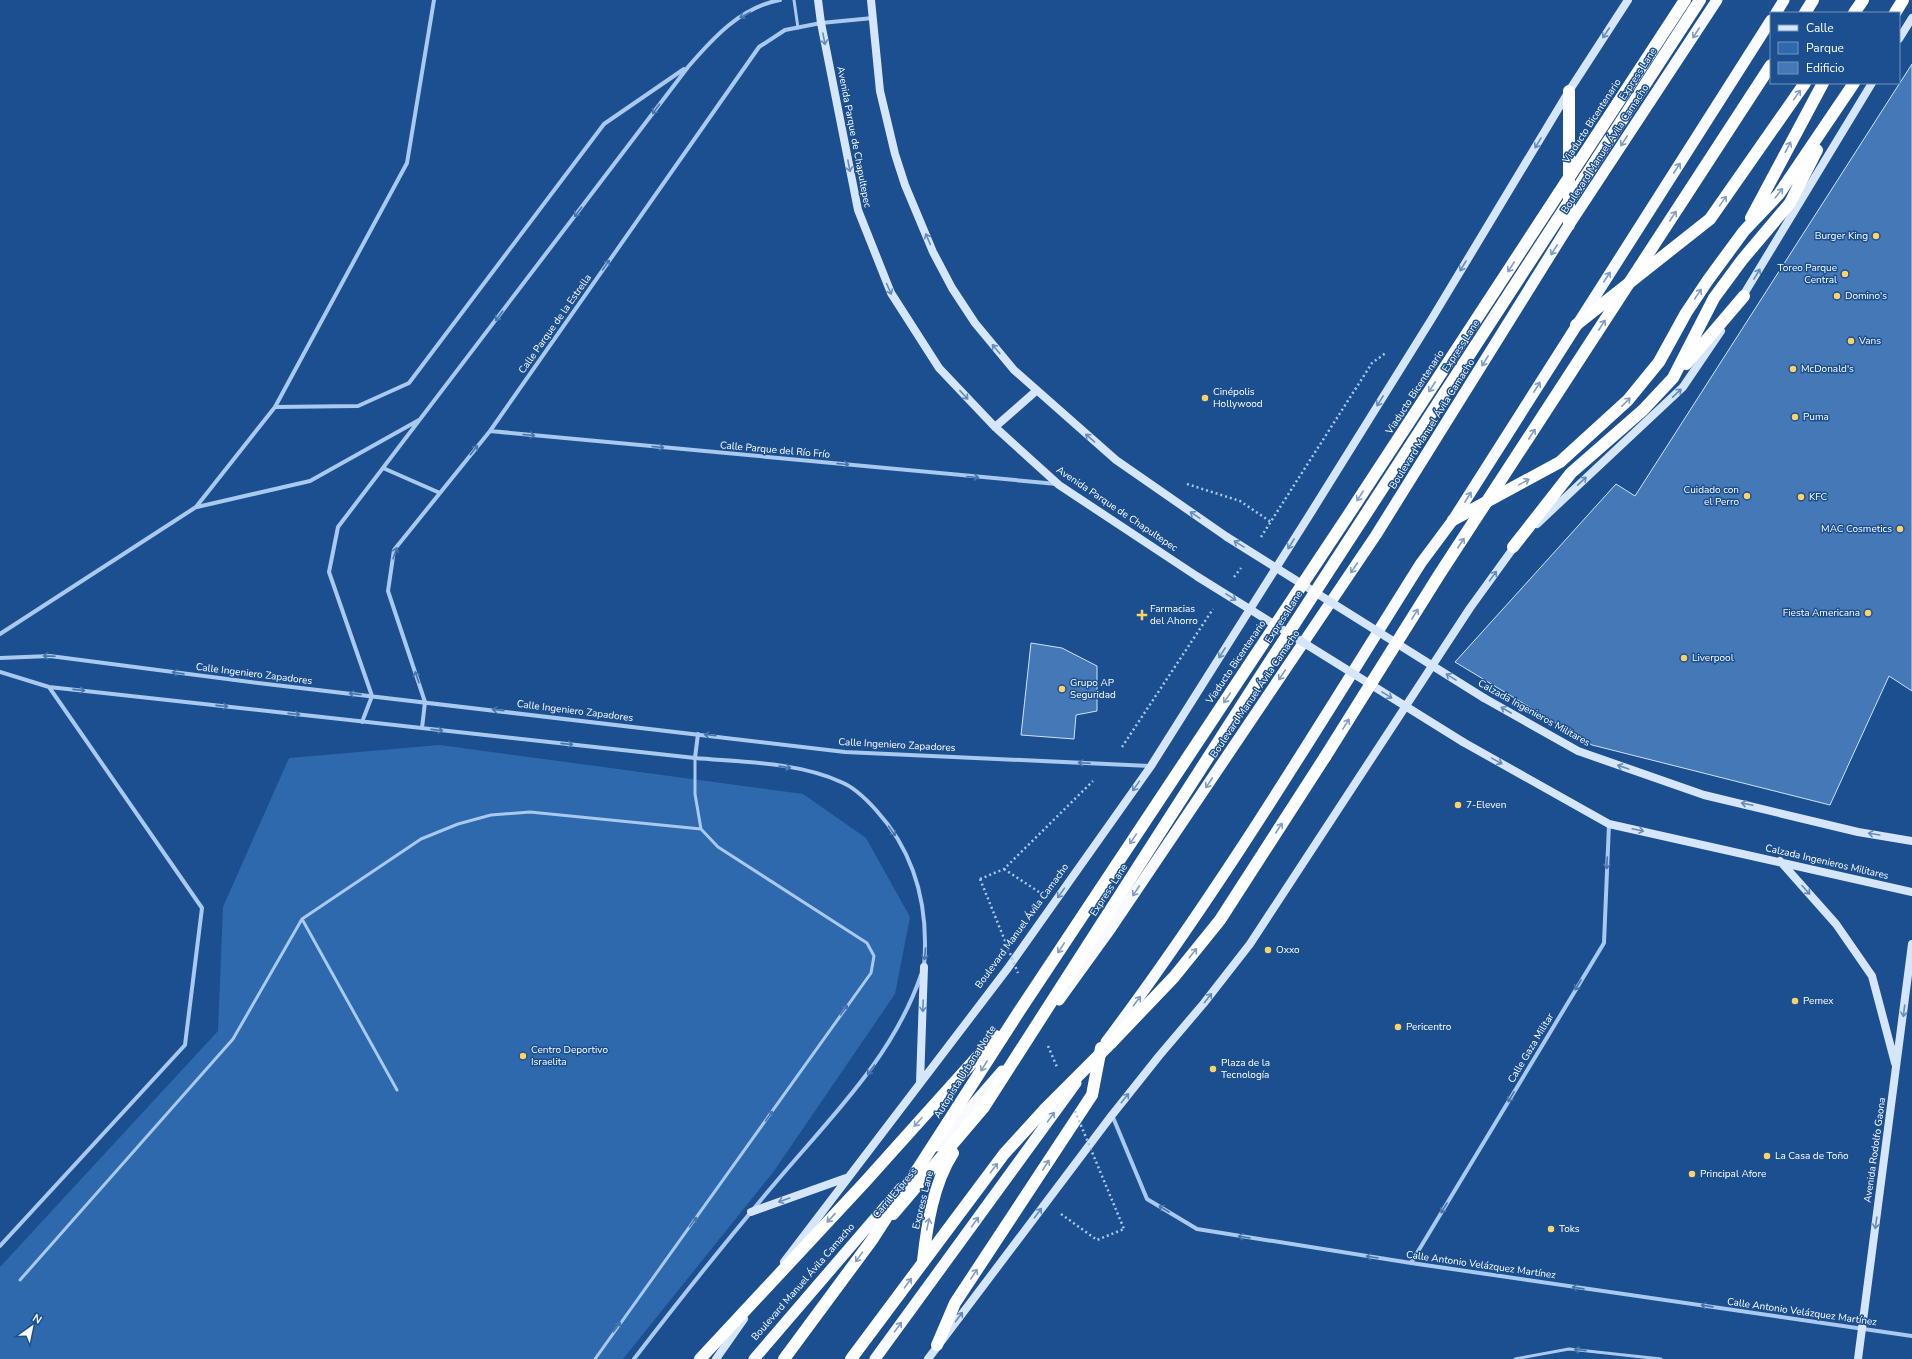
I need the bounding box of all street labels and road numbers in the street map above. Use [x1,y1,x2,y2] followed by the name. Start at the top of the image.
[1616,45,1660,103] street label: Express Lane
[833,65,875,209] street label: Avenida Parque de Chapultepec
[1559,76,1625,167] street label: Viaducto Bicentenario
[1558,81,1652,216] street label: Boulevard Manuel Ávila Camacho
[515,271,595,377] street label: Calle Parque de la Estrella
[1439,317,1483,375] street label: Express Lane
[1382,347,1448,438] street label: Viaducto Bicentenario
[1386,356,1478,492] street label: Boulevard Manuel Ávila Camacho
[719,438,831,462] street label: Calle Parque del Río Frío
[1054,463,1181,555] street label: Avenida Parque de Chapultepec
[1262,588,1306,646] street label: Express Lane
[1202,617,1269,707] street label: Viaducto Bicentenario
[1207,627,1303,761] street label: Boulevard Manuel Ávila Camacho
[195,660,313,688] street label: Calle Ingeniero Zapadores
[1475,676,1593,750] street label: Calzada Ingenieros Militares
[516,697,634,725] street label: Calle Ingeniero Zapadores
[838,735,956,755] street label: Calle Ingeniero Zapadores
[1764,841,1890,883] street label: Calzada Ingenieros Militares
[972,860,1072,991] street label: Boulevard Manuel Ávila Camacho
[1087,861,1131,919] street label: Express Lane
[1505,1010,1558,1086] street label: Calle Gaza Militar
[931,1023,999,1121] street label: Autopista Urbana Norte
[1861,1097,1889,1203] street label: Avenida Rodolfo Gaona
[870,1165,920,1221] street label: Carril Express
[909,1169,937,1231] street label: Express Lane
[748,1220,858,1344] street label: Boulevard Manuel Ávila Camacho
[1405,1248,1557,1283] street label: Calle Antonio Velázquez Martínez
[1726,1295,1878,1330] street label: Calle Antonio Velázquez Martínez

